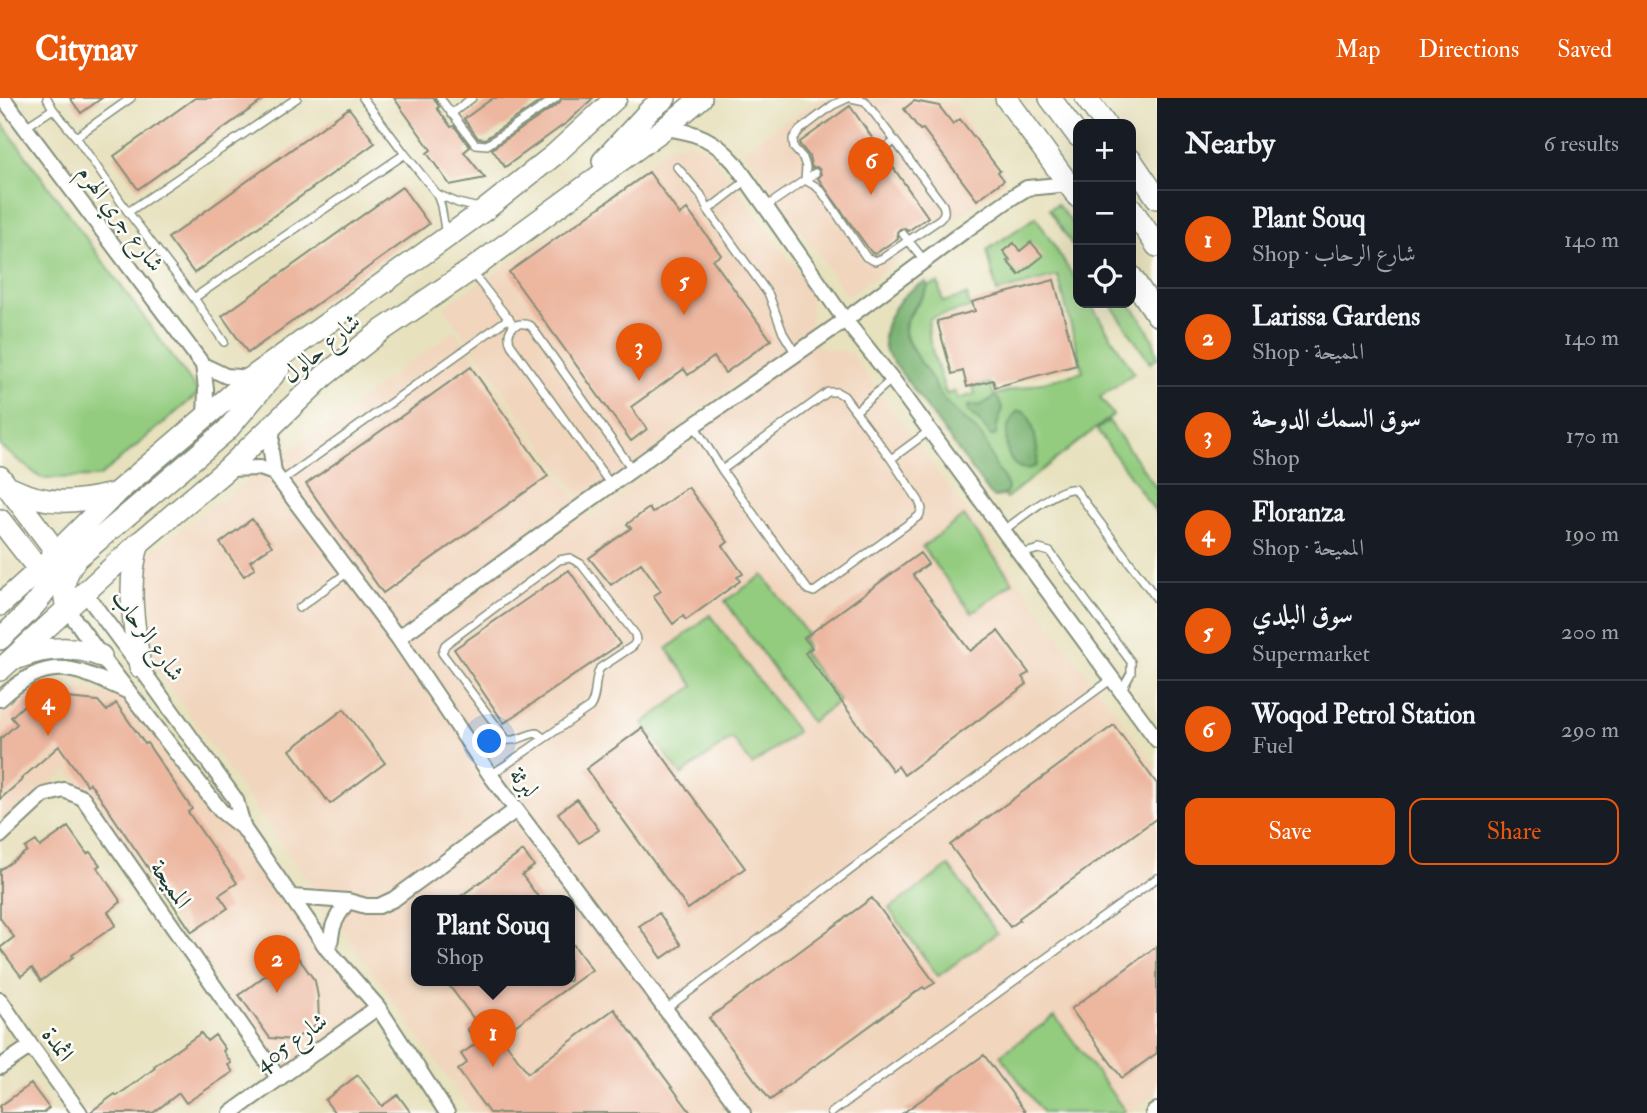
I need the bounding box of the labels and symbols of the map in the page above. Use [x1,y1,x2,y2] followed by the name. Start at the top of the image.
[848,137,894,195] pin: 6
[66,158,171,281] street label: شارع جري الهرم
[661,257,707,315] pin: 5
[275,306,370,393] street label: شارع حالول
[616,323,662,381] pin: 3
[101,583,191,690] street label: شارع الرحاب
[25,678,71,736] pin: 4
[472,724,506,758] your location
[502,761,545,804] street label: لبرثة
[143,854,198,915] street label: المميحة
[254,935,300,993] pin: 2
[249,1006,336,1082] street label: شارع 405
[470,1009,516,1067] pin: 1
[35,1021,81,1068] street label: اثمدة

